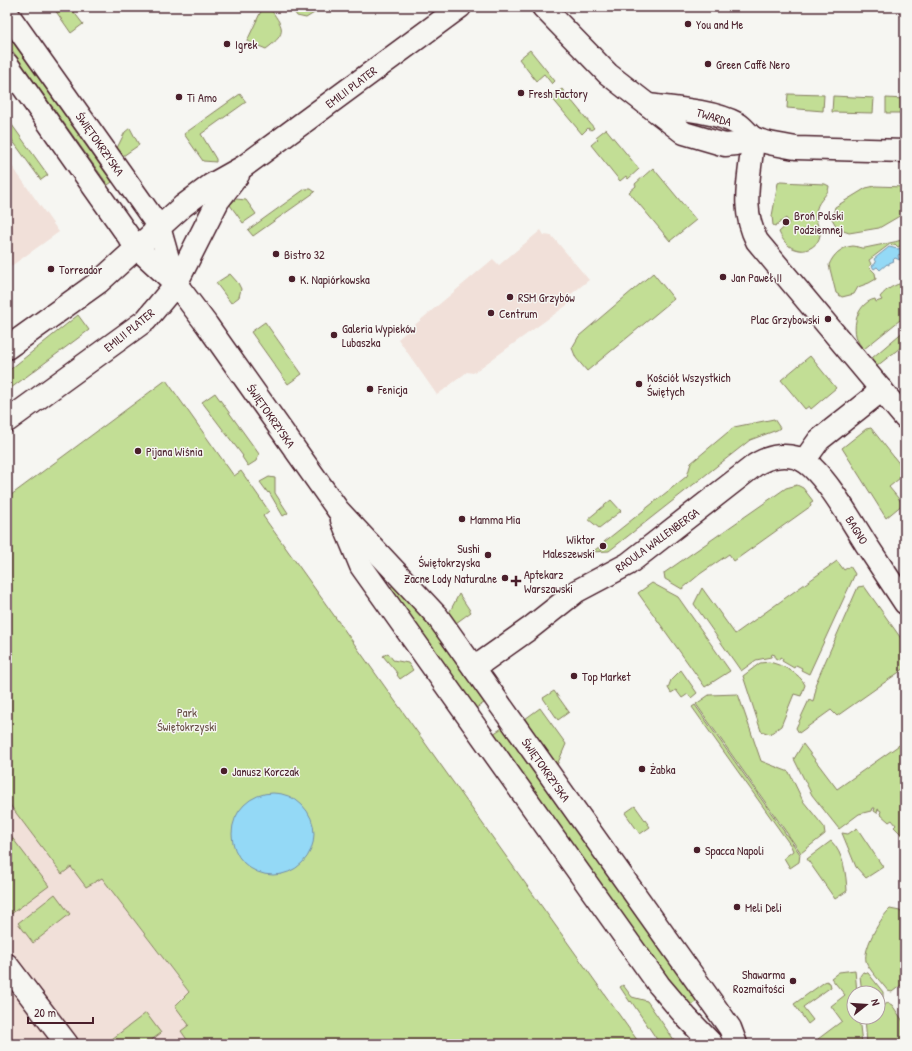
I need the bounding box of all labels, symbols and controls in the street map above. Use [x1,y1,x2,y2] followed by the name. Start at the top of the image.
[696,16,743,33] place label: You and Me
[683,19,693,29] marker: You and Me
[235,36,258,53] place label: Igrek
[222,39,232,49] marker: Igrek
[716,56,790,73] place label: Green Caffè Nero
[703,59,713,69] marker: Green Caffè Nero
[322,62,381,112] street label: EMILII PLATER
[528,85,588,102] place label: Fresh Factory
[516,88,526,98] marker: Fresh Factory
[187,89,217,106] place label: Ti Amo
[174,92,184,102] marker: Ti Amo
[694,104,734,130] street label: TWARDA
[72,109,128,179] street label: ŚWIĘTOKRZYSKA
[794,207,844,238] place label: Broń Polski Podziemnej
[781,217,791,227] marker: Broń Polski Podziemnej
[284,246,325,263] place label: Bistro 32
[271,249,281,259] marker: Bistro 32
[59,261,103,278] place label: Torreador
[46,264,56,274] marker: Torreador
[731,269,782,286] place label: Jan Paweł II
[300,271,370,288] place label: K. Napiórkowska
[718,272,728,282] marker: Jan Paweł II
[287,274,297,284] marker: K. Napiórkowska
[518,289,575,306] place label: RSM Grzybów
[505,292,515,302] marker: RSM Grzybów
[100,304,158,356] street label: EMILII PLATER
[499,305,537,322] place label: Centrum
[486,308,496,318] marker: Centrum
[751,311,820,328] place label: Plac Grzybowski
[823,314,833,324] marker: Plac Grzybowski
[342,320,416,351] place label: Galeria Wypieków Lubaszka
[329,330,339,340] marker: Galeria Wypieków Lubaszka
[647,369,731,400] place label: Kościół Wszystkich Świętych
[634,379,644,389] marker: Kościół Wszystkich Świętych
[243,381,299,451] street label: ŚWIĘTOKRZYSKA
[377,381,408,398] place label: Fenicja
[365,384,375,394] marker: Fenicja
[146,443,203,460] place label: Pijana Wiśnia
[133,446,143,456] marker: Pijana Wiśnia
[612,504,703,576] street label: RAOULA WALLENBERGA
[470,511,520,528] place label: Mamma Mia
[842,512,873,548] street label: BAGNO
[457,514,467,524] marker: Mamma Mia
[543,531,595,562] place label: Wiktor Maleszewski
[418,540,480,571] place label: Sushi Świętokrzyska
[598,541,608,551] marker: Wiktor Maleszewski
[483,550,493,560] marker: Sushi Świętokrzyska
[524,566,573,597] place label: Aptekarz Warszawski
[404,570,497,587] place label: Zacne Lody Naturalne
[500,573,510,583] marker: Zacne Lody Naturalne
[511,576,521,586] marker: Aptekarz Warszawski
[582,668,632,685] place label: Top Market
[569,671,579,681] marker: Top Market
[157,704,217,735] park label: Park Świętokrzyski
[518,735,574,805] street label: ŚWIĘTOKRZYSKA
[650,761,676,778] place label: Żabka
[232,763,299,780] place label: Janusz Korczak
[637,764,647,774] marker: Żabka
[219,766,229,776] marker: Janusz Korczak
[705,842,764,859] place label: Spacca Napoli
[692,845,702,855] marker: Spacca Napoli
[745,899,782,916] place label: Meli Deli
[732,902,742,912] marker: Meli Deli
[733,966,785,997] place label: Shawarma Rozmaitości
[788,976,798,986] marker: Shawarma Rozmaitości
[846,985,886,1025] north arrow
[868,997,883,1007] text: N
[28,999,93,1025] scale bar
[34,1004,56,1021] text: 20 m

